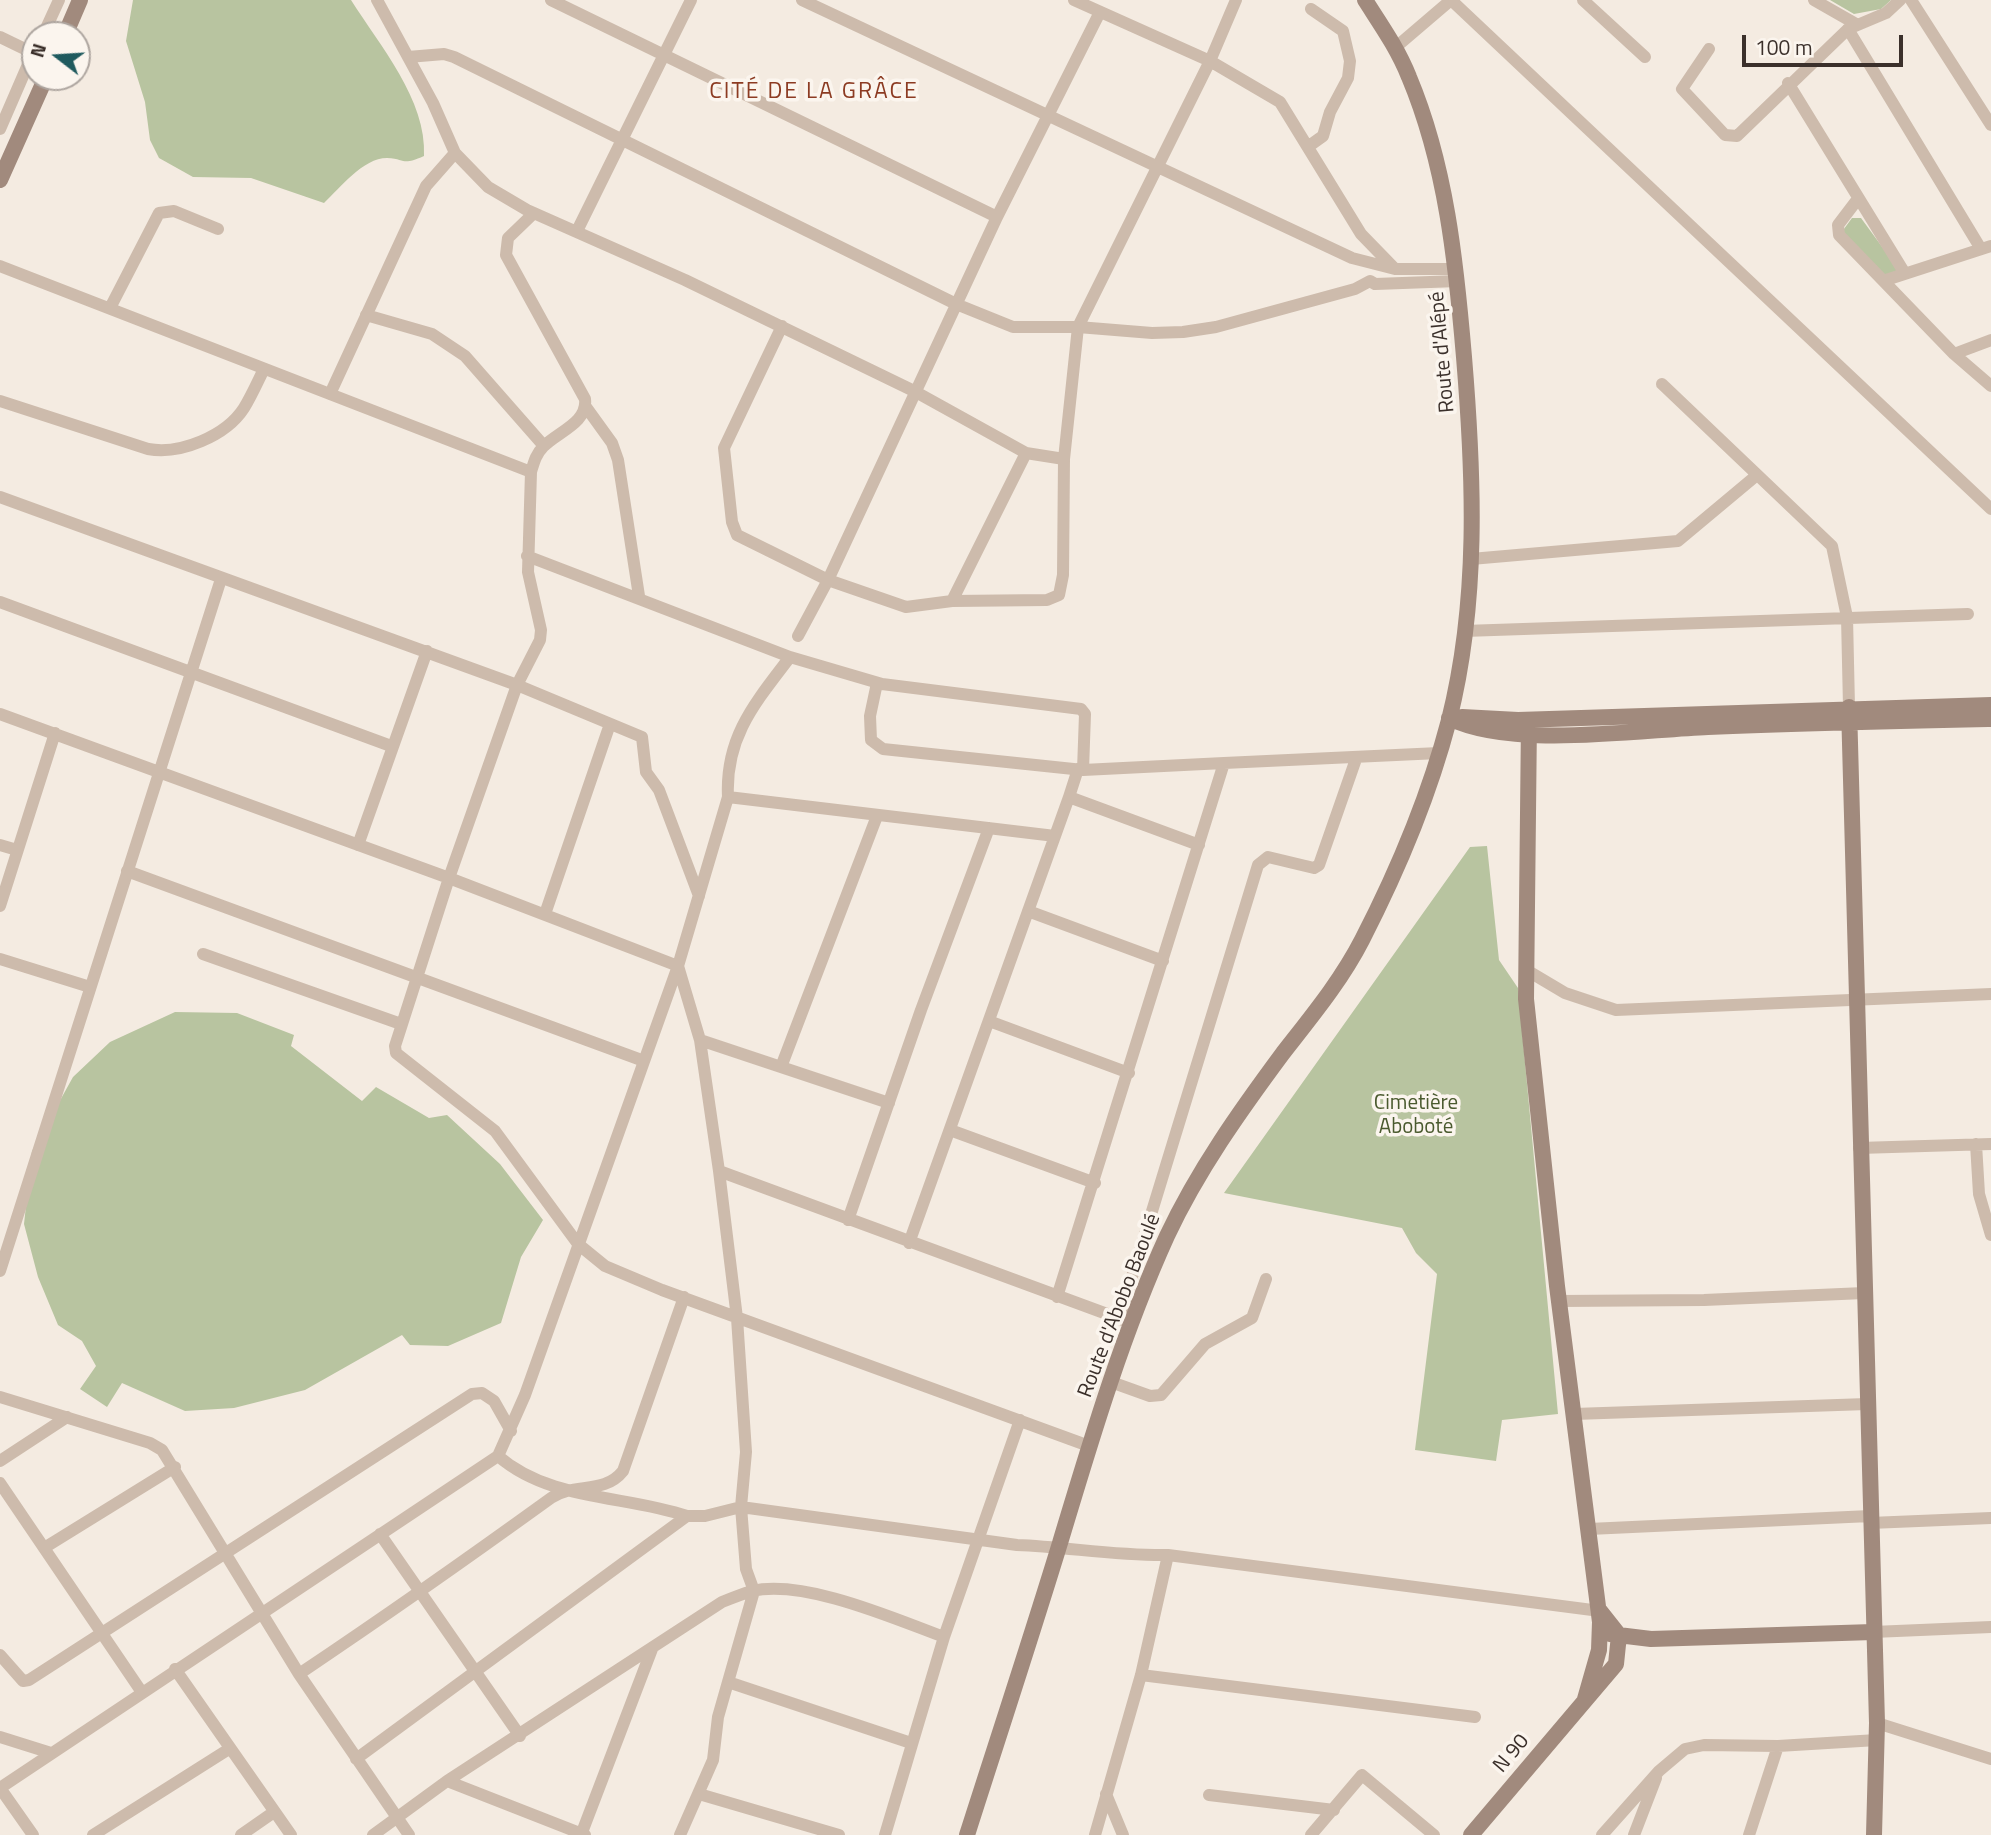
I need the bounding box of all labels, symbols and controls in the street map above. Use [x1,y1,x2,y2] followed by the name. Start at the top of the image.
[21,21,91,91] north arrow
[1746,21,1907,65] scale bar
[1755,31,1812,63] text: 100 m
[22,40,53,61] text: N
[711,78,917,106] district label: CITÉ DE LA GRÂCE
[1425,290,1461,414] street label: Route d'Alépé
[1374,1091,1458,1141] park label: Cimetière Aboboté
[1073,1211,1167,1401] street label: Route d'Abobo Baoulé
[1489,1730,1535,1778] street label: N 90

